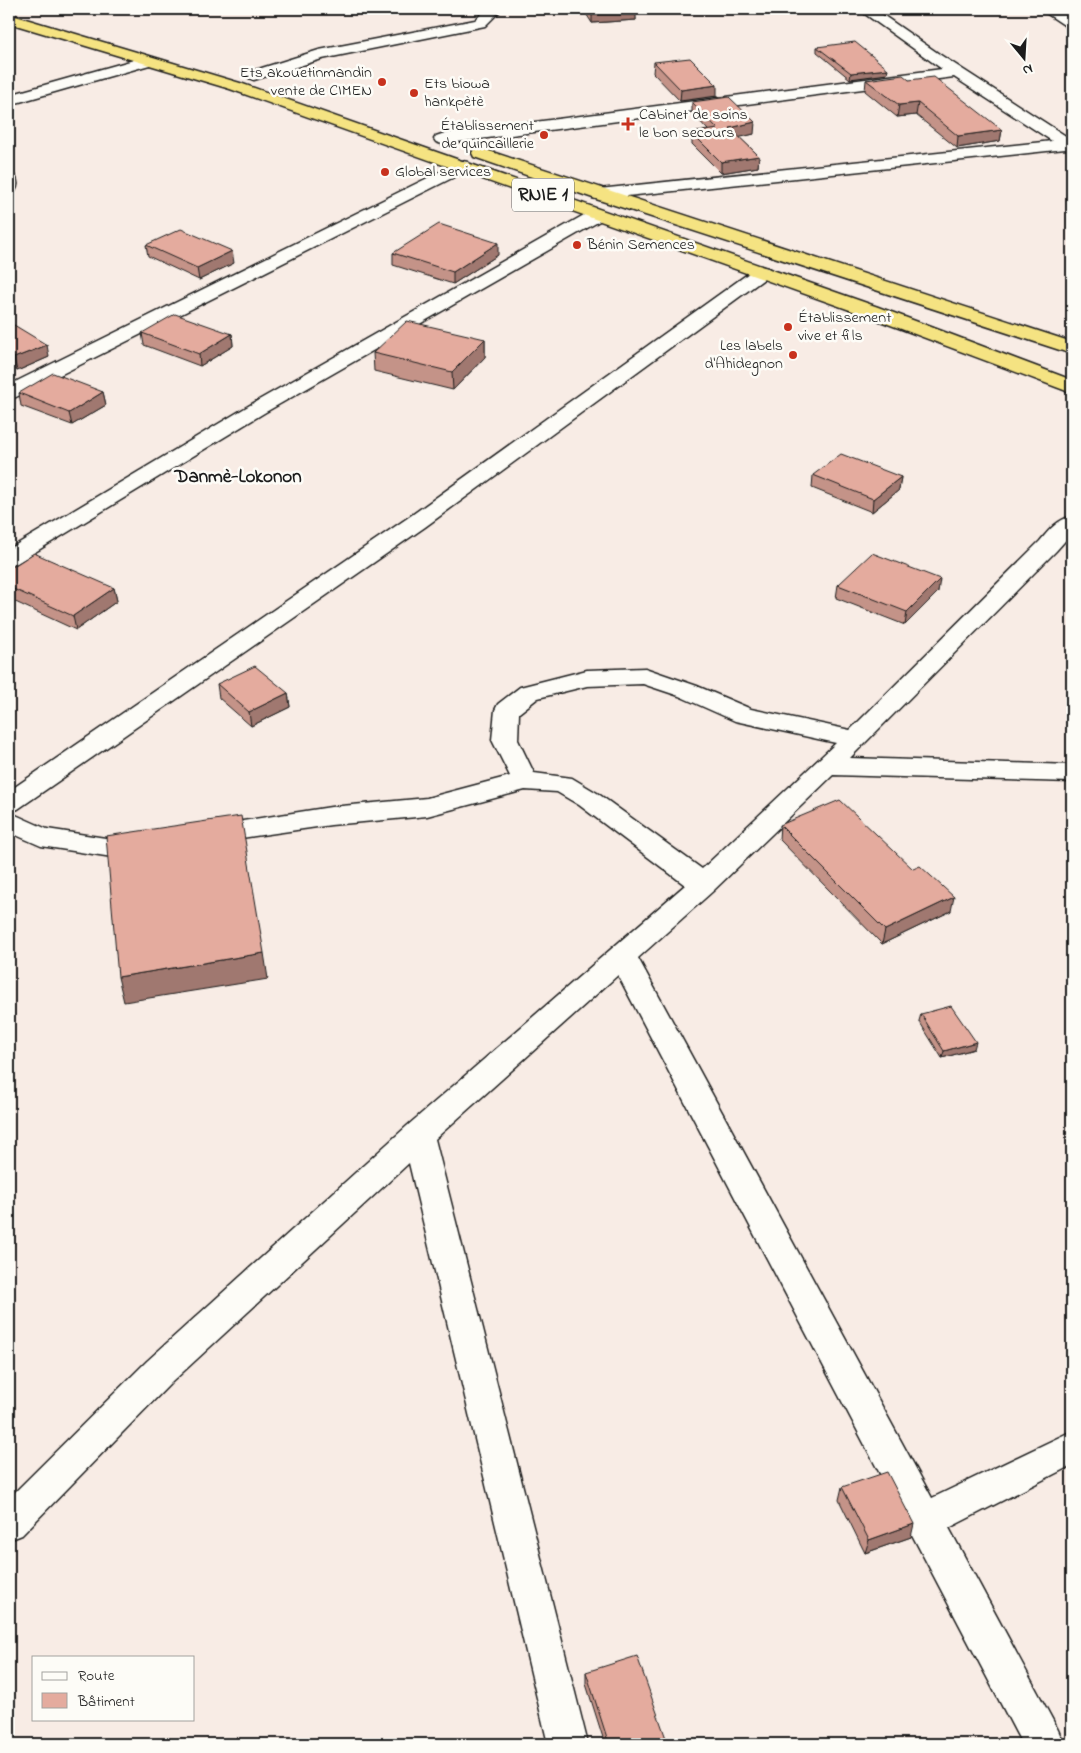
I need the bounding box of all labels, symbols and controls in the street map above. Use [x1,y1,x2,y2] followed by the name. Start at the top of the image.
[998,32,1048,82] north arrow
[1020,57,1035,80] text: N
[240,61,372,103] place label: Ets akouetinmandin vente de CIMEN
[424,72,490,114] place label: Ets biowa hankpètè
[376,76,388,88] marker: Ets akouetinmandin vente de CIMEN
[408,87,420,99] marker: Ets biowa hankpètè
[639,103,748,145] place label: Cabinet de soins le bon secours
[440,114,535,156] place label: Établissement de quincaillerie
[621,117,635,131] marker: Cabinet de soins le bon secours
[538,129,550,141] marker: Établissement de quincaillerie
[395,160,491,184] place label: Global services
[379,166,391,178] marker: Global services
[512,178,574,212] road number: RNIE 1
[586,233,695,257] place label: Bénin Semences
[571,239,583,251] marker: Bénin Semences
[798,306,892,348] place label: Établissement vive et fils
[782,321,794,333] marker: Établissement vive et fils
[705,334,783,376] place label: Les labels d'Ahidegnon
[787,349,799,361] marker: Les labels d'Ahidegnon
[173,464,302,491] district label: Danmè-Lokonon
[32,1656,195,1720] legend
[78,1665,115,1687] text: Route
[77,1691,135,1713] text: Bâtiment

